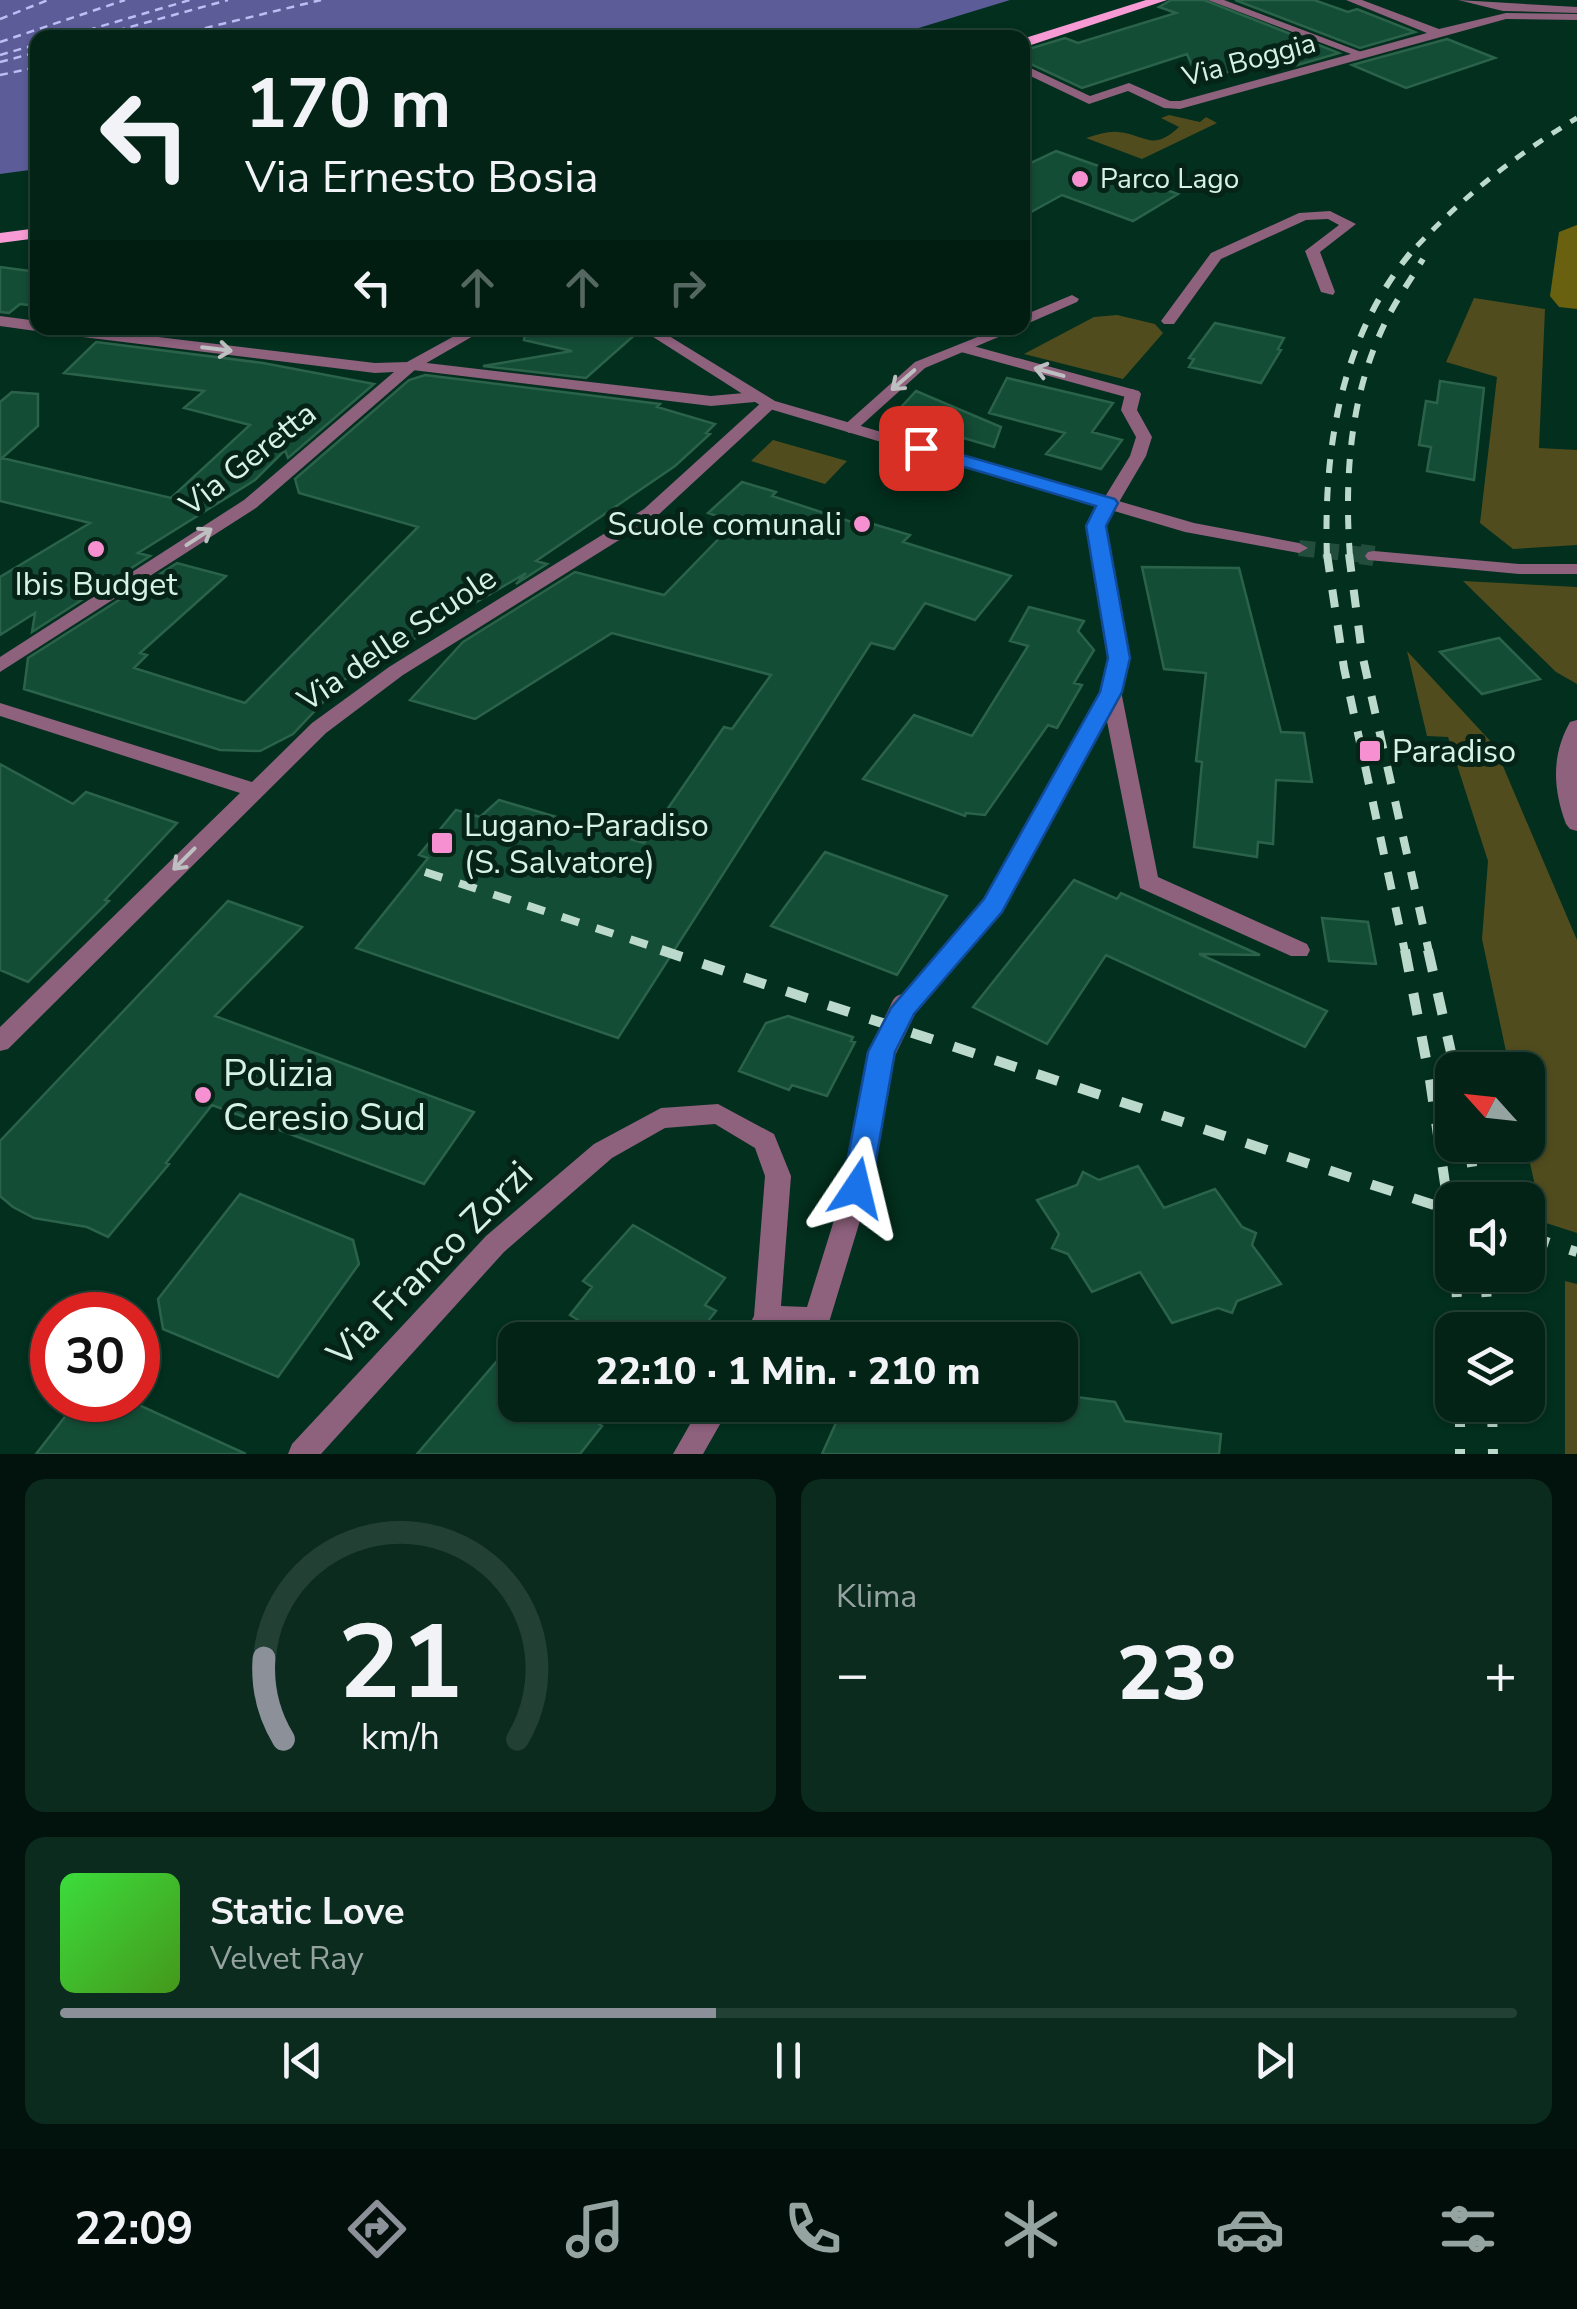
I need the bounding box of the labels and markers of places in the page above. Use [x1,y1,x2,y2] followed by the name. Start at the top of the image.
[1100,160,1239,198] place label: Parco Lago
[1069,168,1091,190] marker: Parco Lago
[879,406,964,491] pin
[608,503,842,546] place label: Scuole comunali
[851,513,873,535] marker: Scuole comunali
[85,538,107,560] marker: Ibis Budget
[14,563,178,606] place label: Ibis Budget
[1392,730,1516,773] place label: Paradiso
[1357,738,1383,764] marker: Paradiso
[464,804,709,884] place label: Lugano-Paradiso (S. Salvatore)
[429,830,455,856] marker: Lugano-Paradiso (S. Salvatore)
[223,1048,426,1143] place label: Polizia Ceresio Sud
[192,1084,214,1106] marker: Polizia Ceresio Sud

